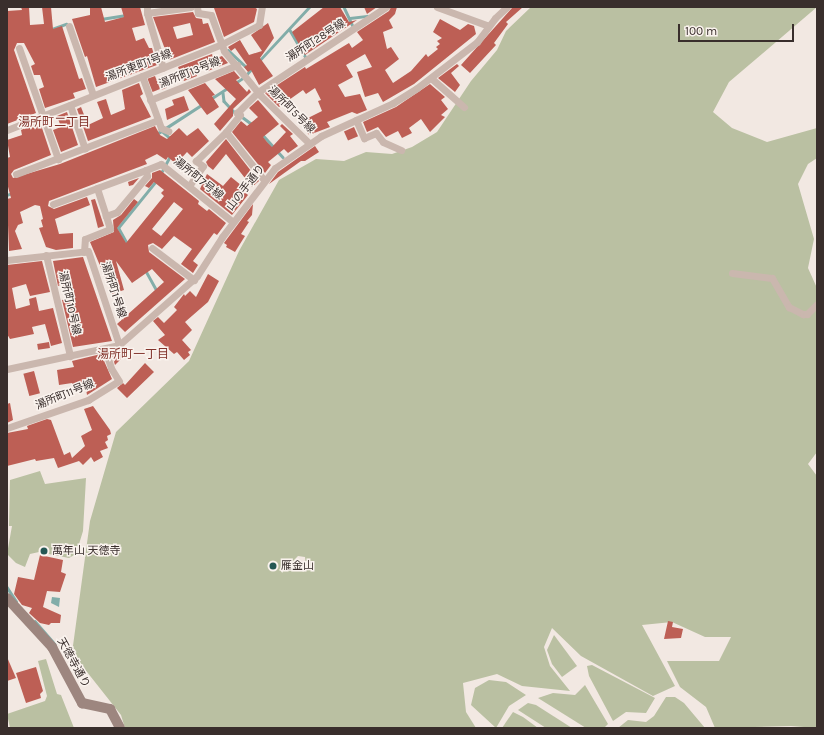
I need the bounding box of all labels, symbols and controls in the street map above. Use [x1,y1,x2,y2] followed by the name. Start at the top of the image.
[680,16,796,42] scale bar
[284,17,348,65] street label: 湯所町28号線
[685,24,717,38] text: 100 m
[104,47,174,85] street label: 湯所東町1号線
[157,55,223,91] street label: 湯所町13号線
[265,84,317,136] street label: 湯所町5号線
[18,116,90,130] district label: 湯所町二丁目
[170,155,226,203] street label: 湯所町7号線
[224,162,268,214] street label: 山の手通り
[98,260,128,320] street label: 湯所町1号線
[55,270,83,336] street label: 湯所町10号線
[97,348,169,362] district label: 湯所町一丁目
[34,377,96,413] street label: 湯所町11号線
[52,544,121,558] place label: 萬年山 天徳寺
[39,546,49,556] marker: 萬年山 天徳寺
[281,559,314,573] place label: 雁金山
[268,561,278,571] marker: 雁金山
[54,636,92,690] street label: 天徳寺通り

